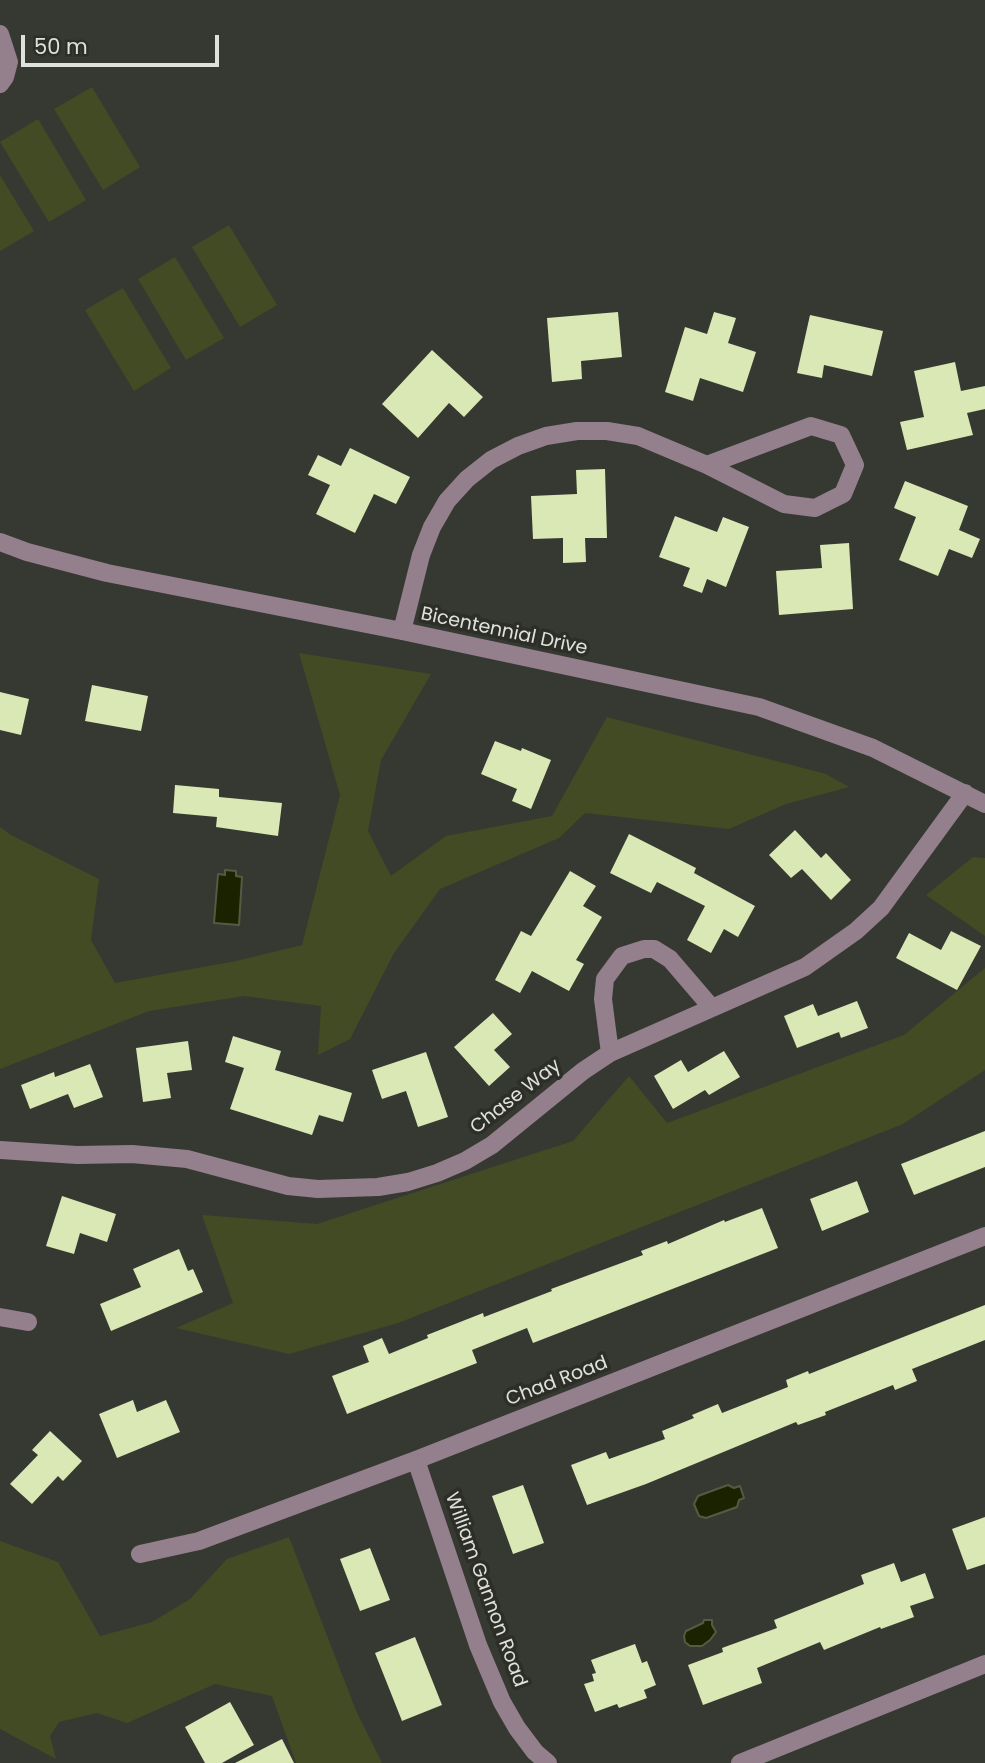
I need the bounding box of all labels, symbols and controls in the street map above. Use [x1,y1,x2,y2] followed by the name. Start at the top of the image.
[24,21,222,65] scale bar
[34,32,88,61] text: 50 m
[419,603,589,661] street label: Bicentennial Drive
[466,1055,566,1139] street label: Chase Way
[503,1352,611,1412] street label: Chad Road
[439,1490,531,1690] street label: William Gannon Road

